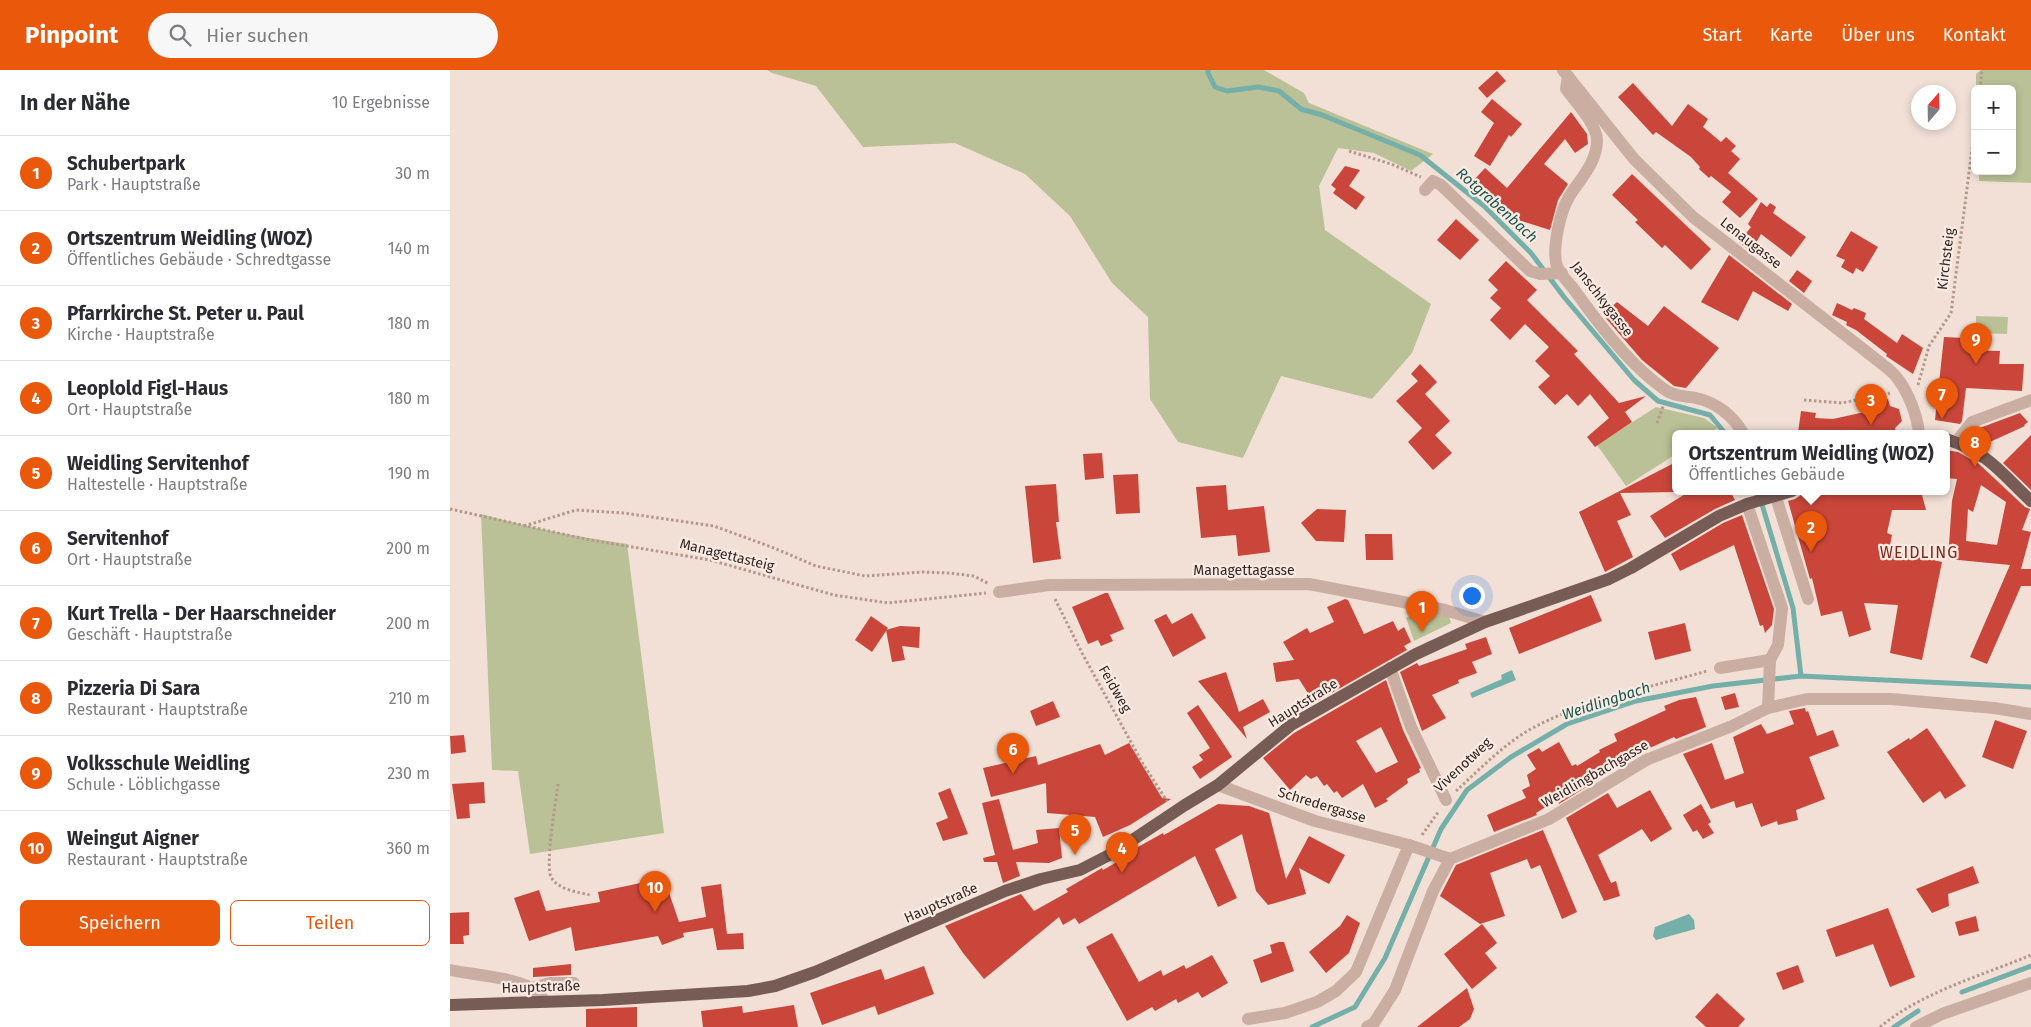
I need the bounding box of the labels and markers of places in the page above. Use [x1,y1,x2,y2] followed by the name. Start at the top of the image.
[1960,323,1992,364] pin: 9
[1926,378,1958,419] pin: 7
[1855,384,1887,425] pin: 3
[1959,426,1991,467] pin: 8
[1795,511,1827,552] pin: 2
[1406,591,1438,632] pin: 1
[997,733,1029,774] pin: 6
[1059,814,1091,855] pin: 5
[1106,832,1138,873] pin: 4
[639,871,671,912] pin: 10

